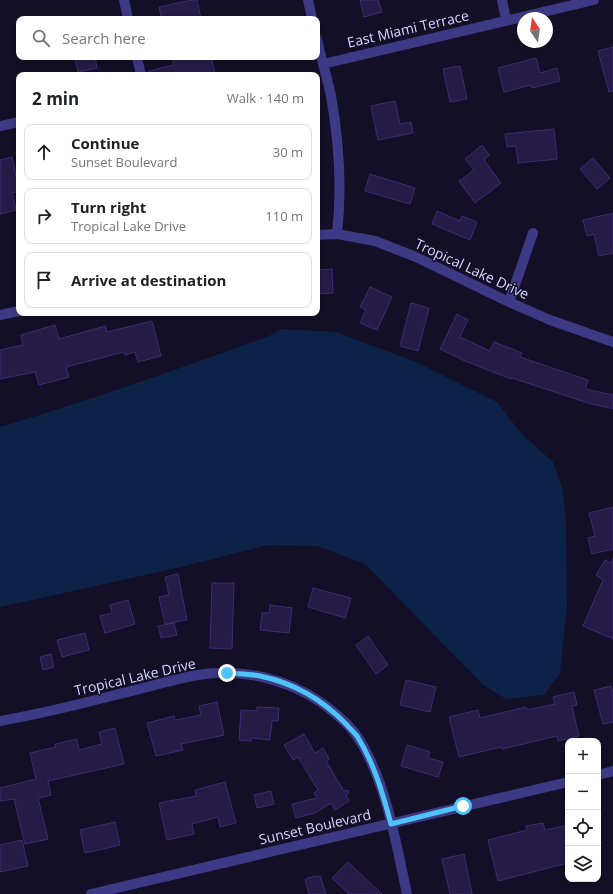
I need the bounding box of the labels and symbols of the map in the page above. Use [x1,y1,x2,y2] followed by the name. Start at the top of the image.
[345,5,471,52] street label: East Miami Terrace
[517,12,553,48] north arrow
[412,234,532,303] street label: Tropical Lake Drive
[72,653,197,700] street label: Tropical Lake Drive
[218,664,236,682] route end
[454,797,472,815] route start
[257,804,373,849] street label: Sunset Boulevard

